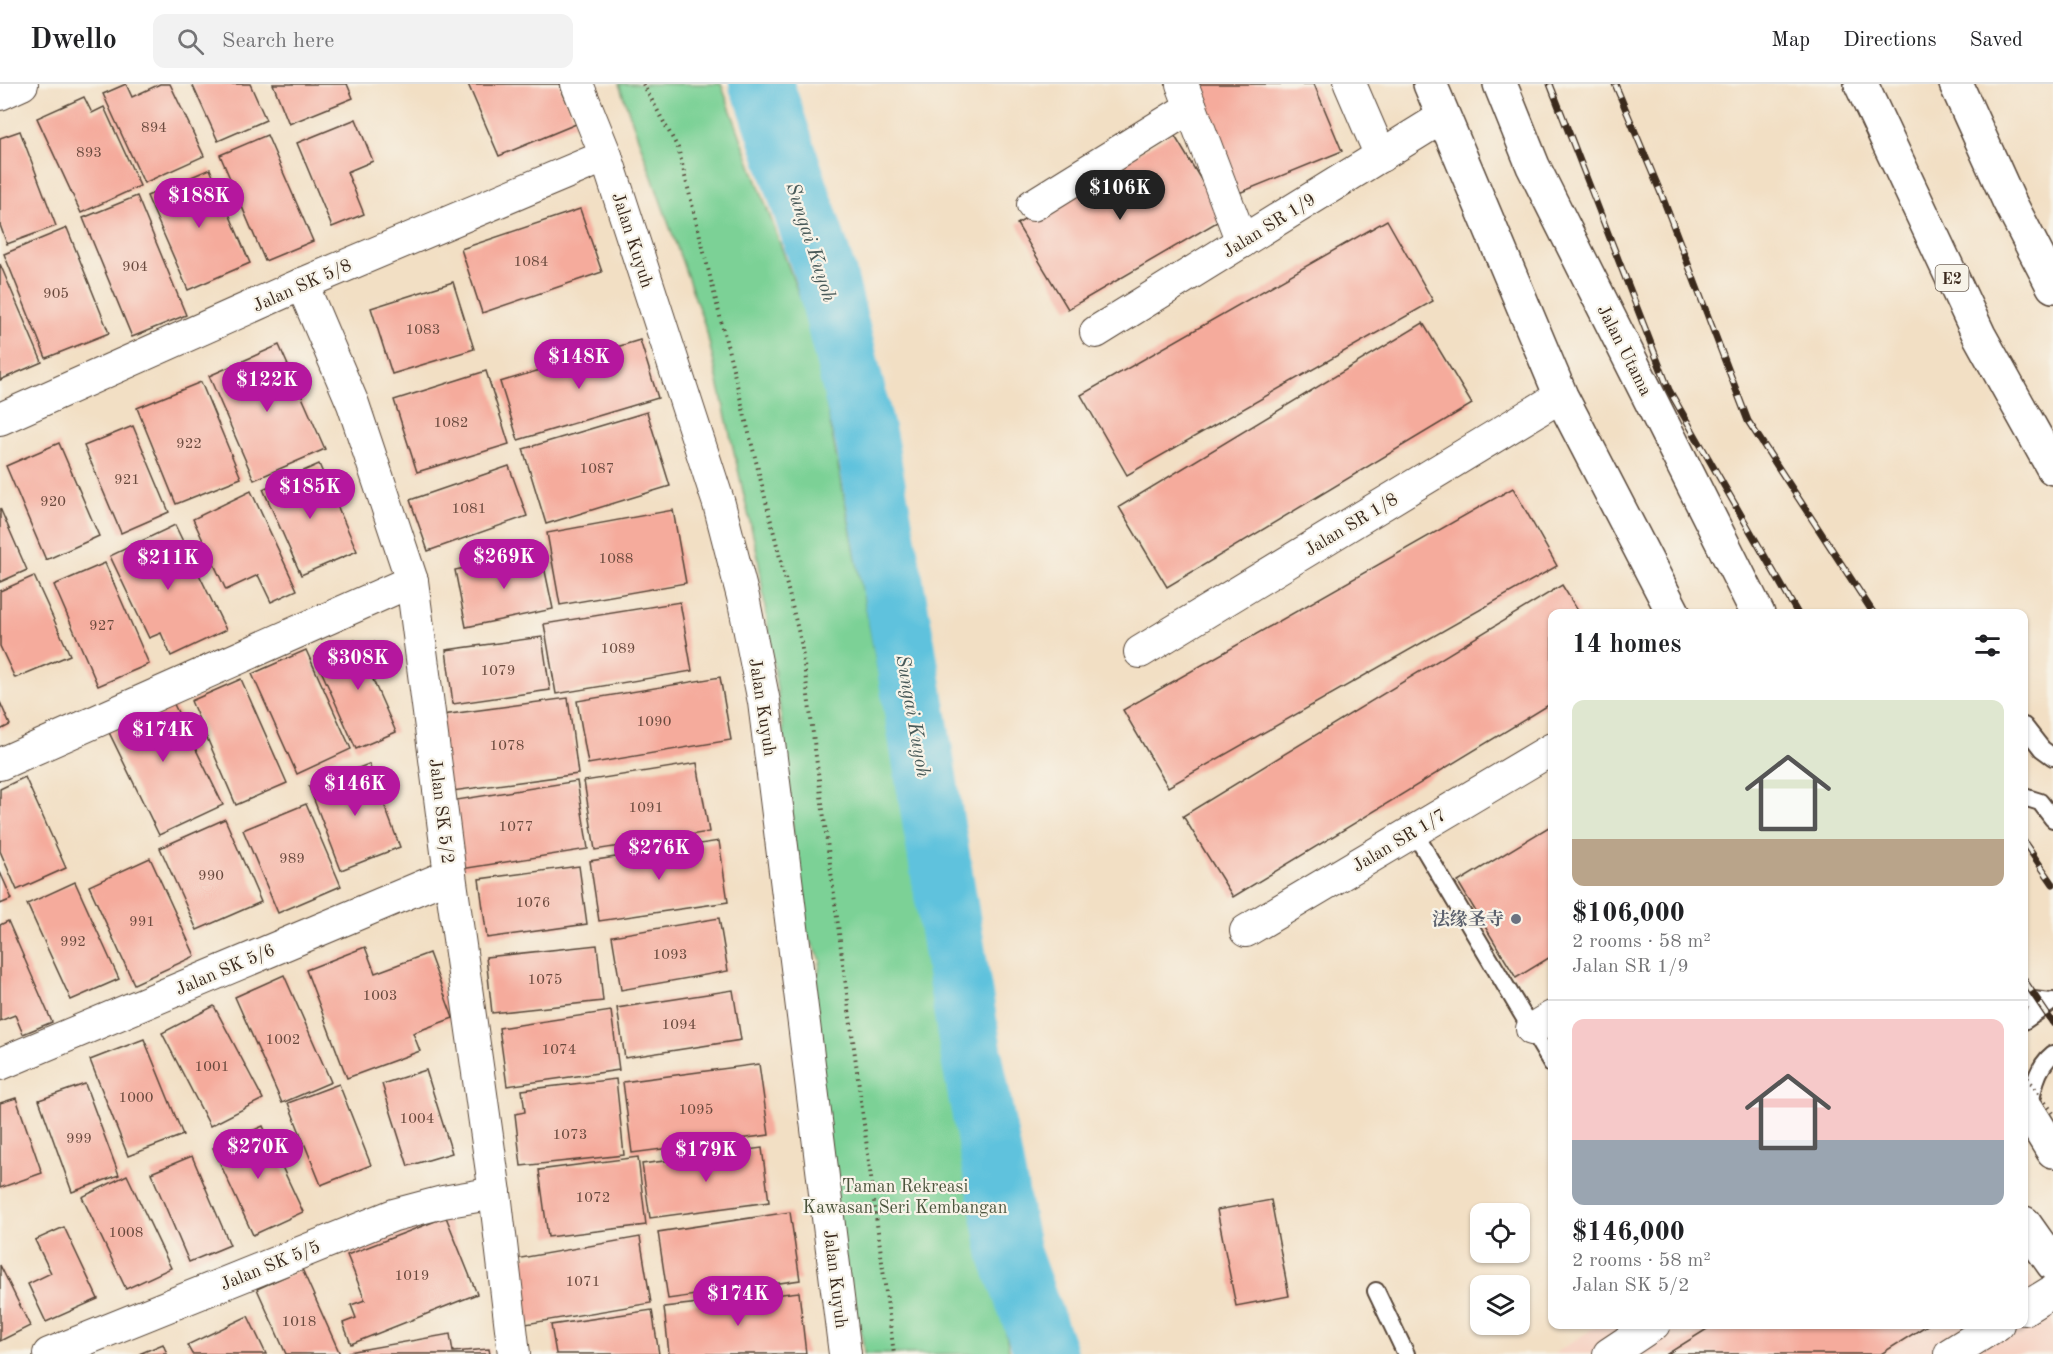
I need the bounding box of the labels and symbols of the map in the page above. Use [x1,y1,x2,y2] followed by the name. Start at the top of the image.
[141,121,167,136] house number: 894
[76,146,102,161] house number: 893
[1078,170,1162,221] pin: $106K
[157,178,241,229] pin: $188K
[781,180,839,305] water label: Sungai Kuyoh
[608,190,656,290] street label: Jalan Kuyuh
[1220,190,1319,261] street label: Jalan SR 1/9
[514,255,548,270] house number: 1084
[250,256,354,316] street label: Jalan SK 5/8
[122,260,148,275] house number: 904
[1936,265,1968,291] road number: E2
[43,287,69,302] house number: 905
[1593,302,1655,399] street label: Jalan Utama
[406,323,440,338] house number: 1083
[537,339,621,390] pin: $148K
[225,362,309,413] pin: $122K
[434,416,468,431] house number: 1082
[176,437,202,452] house number: 922
[580,462,614,477] house number: 1087
[268,469,352,520] pin: $185K
[114,473,140,488] house number: 921
[1302,490,1401,560] street label: Jalan SR 1/8
[40,495,66,510] house number: 920
[452,502,486,517] house number: 1081
[462,539,546,590] pin: $269K
[126,540,210,591] pin: $211K
[599,552,633,567] house number: 1088
[89,619,115,634] house number: 927
[316,640,400,691] pin: $308K
[601,642,635,657] house number: 1089
[891,653,933,779] water label: Sungai Kuyoh
[745,657,779,758] street label: Jalan Kuyuh
[481,664,515,679] house number: 1079
[121,712,205,763] pin: $174K
[637,715,671,730] house number: 1090
[490,739,524,754] house number: 1078
[426,757,456,865] street label: Jalan SK 5/2
[313,766,397,817] pin: $146K
[629,801,663,816] house number: 1091
[1350,806,1449,876] street label: Jalan SR 1/7
[499,820,533,835] house number: 1077
[617,830,701,881] pin: $276K
[279,852,305,867] house number: 989
[198,869,224,884] house number: 990
[516,896,550,911] house number: 1076
[1432,909,1504,929] place label: 法缘圣寺
[1509,912,1523,926] marker: 法缘圣寺
[129,915,155,930] house number: 991
[60,935,86,950] house number: 992
[173,941,278,999] street label: Jalan SK 5/6
[653,948,687,963] house number: 1093
[528,973,562,988] house number: 1075
[363,989,397,1004] house number: 1003
[662,1018,696,1033] house number: 1094
[266,1033,300,1048] house number: 1002
[542,1043,576,1058] house number: 1074
[195,1060,229,1075] house number: 1001
[119,1091,153,1106] house number: 1000
[679,1103,713,1118] house number: 1095
[400,1112,434,1127] house number: 1004
[553,1128,587,1143] house number: 1073
[216,1129,300,1180] pin: $270K
[66,1132,92,1147] house number: 999
[664,1132,748,1183] pin: $179K
[803,1178,1008,1217] park label: Taman Rekreasi Kawasan Seri Kembangan
[576,1191,610,1206] house number: 1072
[109,1226,143,1241] house number: 1008
[820,1229,850,1330] street label: Jalan Kuyuh
[218,1238,323,1294] street label: Jalan SK 5/5
[395,1269,429,1284] house number: 1019
[566,1275,600,1290] house number: 1071
[696,1276,780,1327] pin: $174K
[282,1315,316,1330] house number: 1018

